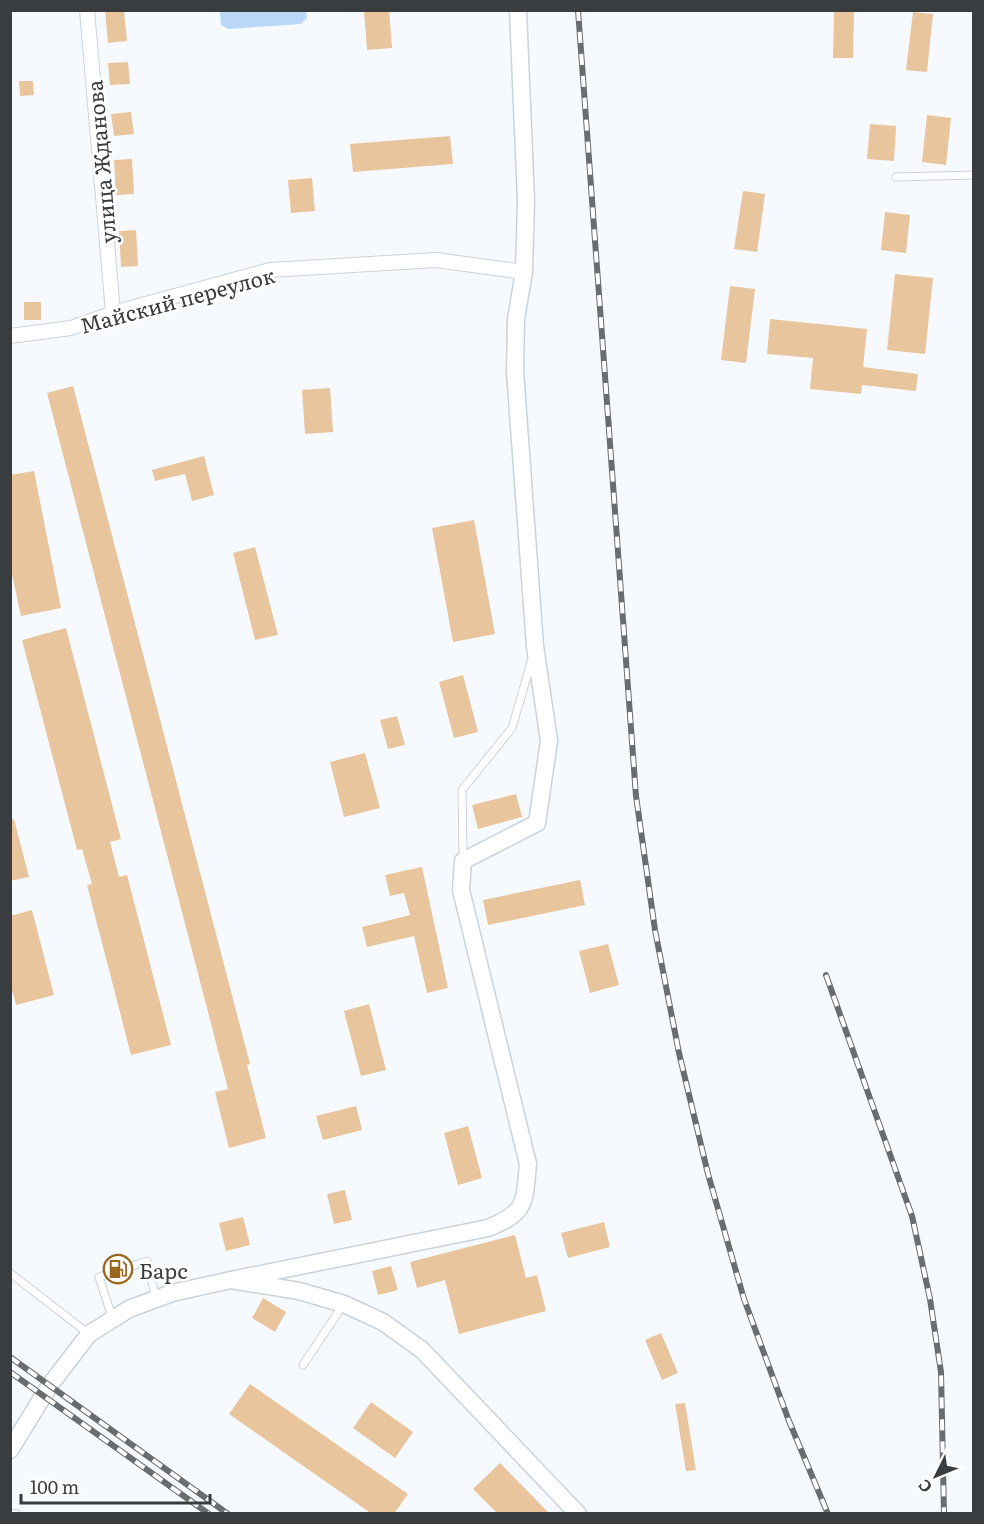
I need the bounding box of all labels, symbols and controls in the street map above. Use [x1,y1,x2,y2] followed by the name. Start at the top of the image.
[77,78,123,245] street label: улица Жданова
[76,258,278,340] street label: Майский переулок
[102,1253,134,1285] fuel station icon: Барс
[139,1254,188,1285] place label: Барс
[906,1446,966,1506] north arrow
[21,1467,210,1505] scale bar
[30,1473,79,1500] text: 100 m
[912,1475,937,1499] text: С

